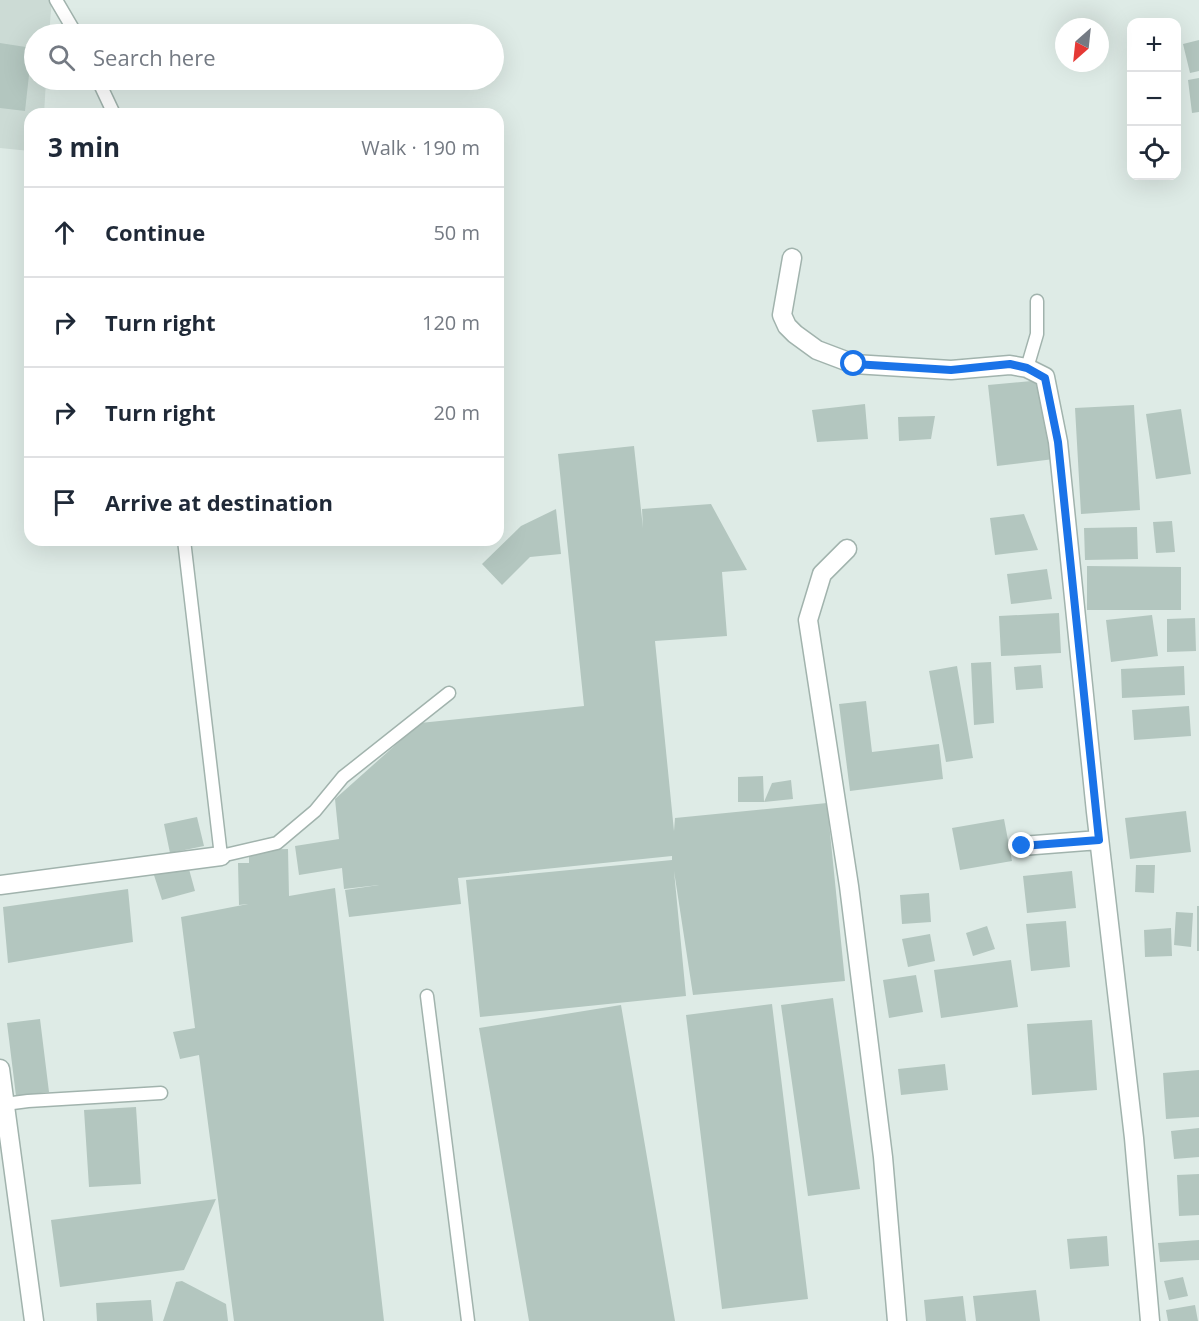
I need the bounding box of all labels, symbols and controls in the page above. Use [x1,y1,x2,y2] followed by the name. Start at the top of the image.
[1055,18,1109,72] north arrow
[1127,18,1181,180] map controls
[1127,18,1181,72] button: +
[24,24,504,90] search box
[45,41,78,74] icon: search
[93,42,216,72] text: Search here
[1127,72,1181,126] button: −
[1127,126,1181,180] button: locate
[48,129,120,165] text: 3 min
[361,134,480,161] text: Walk · 190 m
[48,216,81,249] icon: ahead
[105,217,205,247] text: Continue
[433,219,480,246] text: 50 m
[48,306,81,339] icon: right
[105,307,216,337] text: Turn right
[422,309,480,336] text: 120 m
[840,350,866,376] route start
[48,396,81,429] icon: right
[105,397,216,427] text: Turn right
[433,399,480,426] text: 20 m
[48,486,81,519] icon: arrive
[105,487,333,517] text: Arrive at destination
[1008,832,1034,858] route end

